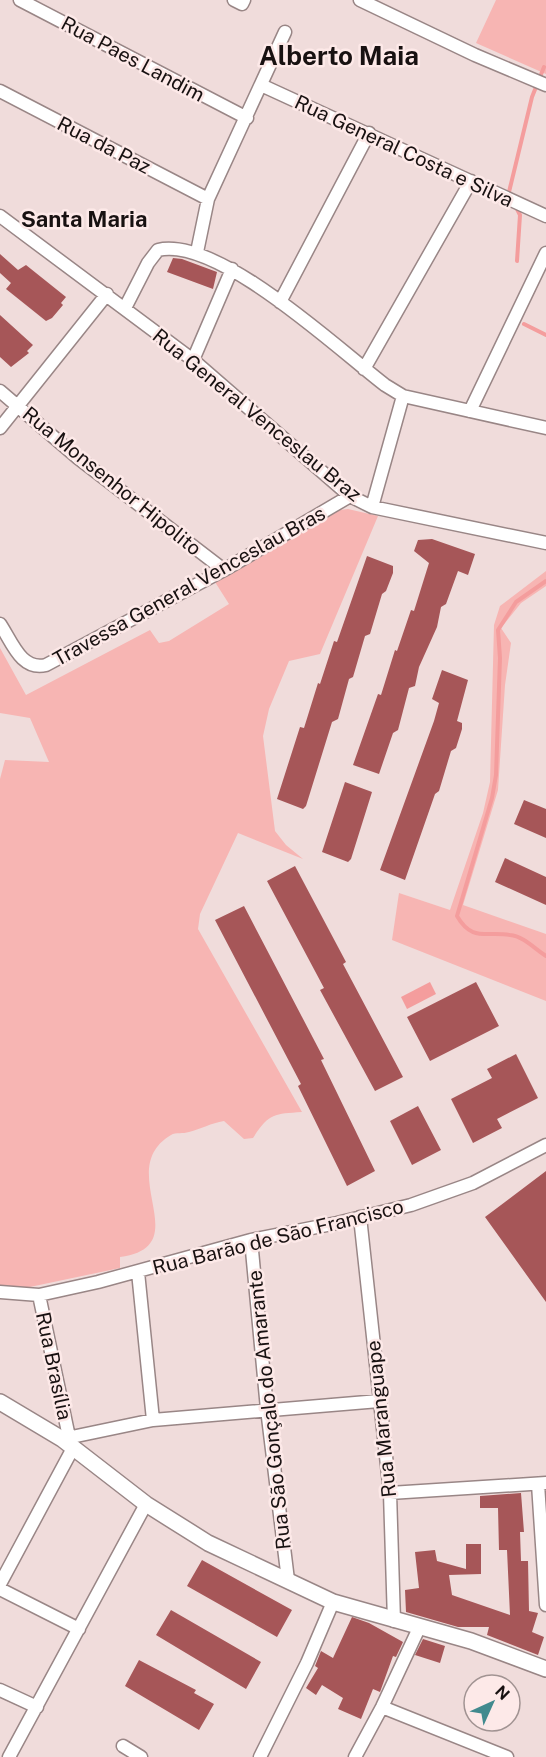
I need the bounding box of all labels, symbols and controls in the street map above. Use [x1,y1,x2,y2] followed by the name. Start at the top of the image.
[57,11,209,107] street label: Rua Paes Landim
[259,40,419,71] district label: Alberto Maia
[291,90,517,212] street label: Rua General Costa e Silva
[53,111,155,179] street label: Rua da Paz
[21,206,147,232] district label: Santa Maria
[148,323,366,507] street label: Rua General Venceslau Braz
[18,401,206,561] street label: Rua Monsenhor Hipolito
[49,501,329,671] street label: Travessa General Venceslau Bras
[150,1194,406,1280] street label: Rua Barão de São Francisco
[242,1269,296,1551] street label: Rua São Gonçalo do Amarante
[31,1310,77,1422] street label: Rua Brasília
[361,1339,401,1499] street label: Rua Maranguape
[462,1673,522,1733] north arrow
[491,1682,513,1704] text: N

